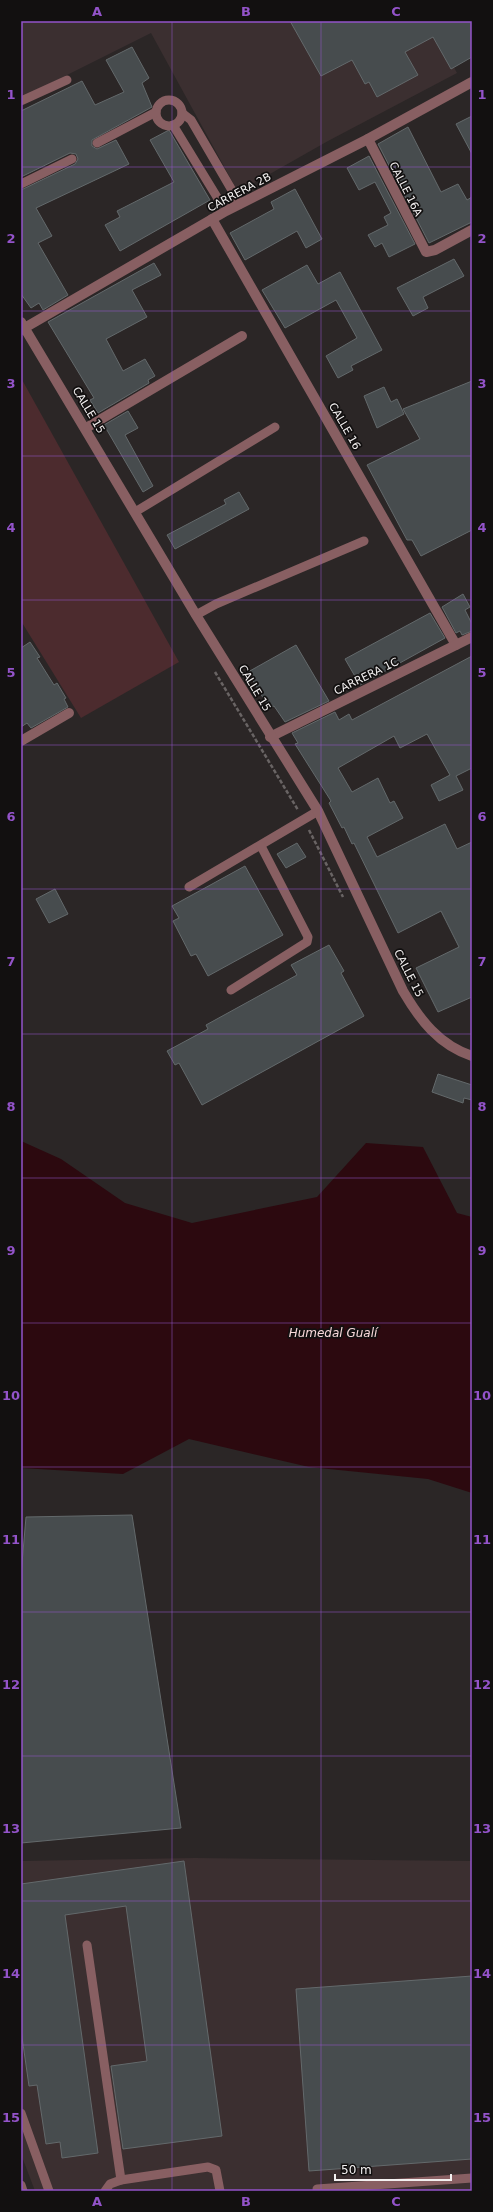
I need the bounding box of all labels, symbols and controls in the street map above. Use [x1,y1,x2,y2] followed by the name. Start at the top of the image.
[92,4,102,19] text: A
[241,4,251,19] text: B
[391,4,401,19] text: C
[6,87,16,102] text: 1
[477,87,487,102] text: 1
[386,160,425,219] street label: CALLE 16A
[205,170,273,215] street label: CARRERA 2B
[6,231,16,246] text: 2
[477,231,487,246] text: 2
[6,376,16,391] text: 3
[477,376,487,391] text: 3
[70,385,108,436] street label: CALLE 15
[326,401,363,452] street label: CALLE 16
[6,520,16,535] text: 4
[477,520,487,535] text: 4
[332,655,401,698] street label: CARRERA 1C
[236,663,274,714] street label: CALLE 15
[6,665,16,680] text: 5
[477,665,487,680] text: 5
[6,809,16,824] text: 6
[477,809,487,824] text: 6
[391,947,426,999] street label: CALLE 15
[6,954,16,969] text: 7
[477,954,487,969] text: 7
[6,1099,16,1114] text: 8
[477,1099,487,1114] text: 8
[6,1243,16,1258] text: 9
[477,1243,487,1258] text: 9
[289,1326,379,1340] water label: Humedal Gualí
[2,1388,20,1403] text: 10
[473,1388,491,1403] text: 10
[2,1532,20,1547] text: 11
[473,1532,491,1547] text: 11
[2,1677,20,1692] text: 12
[473,1677,491,1692] text: 12
[2,1821,20,1836] text: 13
[473,1821,491,1836] text: 13
[2,1966,20,1981] text: 14
[473,1966,491,1981] text: 14
[2,2110,20,2125] text: 15
[473,2110,491,2125] text: 15
[335,2156,451,2182] scale bar
[341,2163,372,2177] text: 50 m
[92,2194,102,2209] text: A
[241,2194,251,2209] text: B
[391,2194,401,2209] text: C

